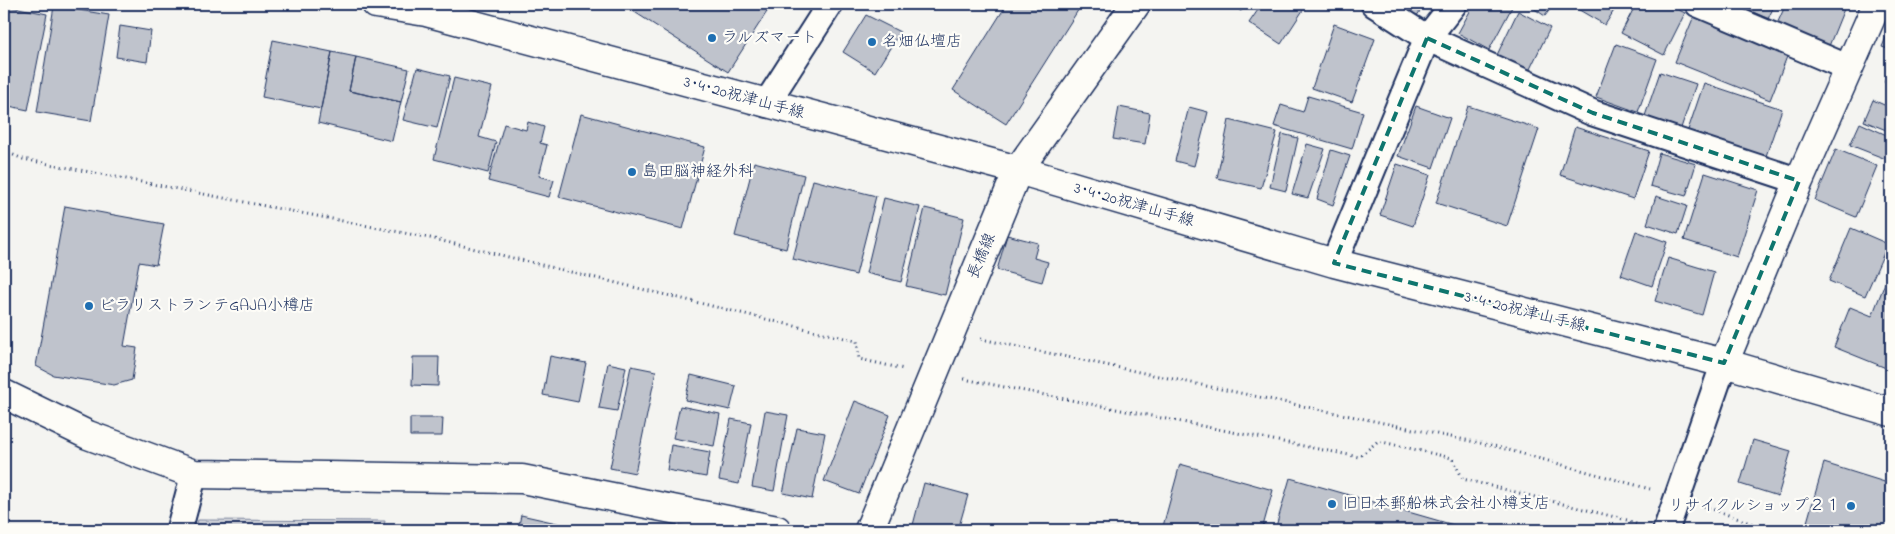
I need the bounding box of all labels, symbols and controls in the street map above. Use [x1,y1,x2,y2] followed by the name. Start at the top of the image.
[722,26,817,50] place label: ラルズマート
[882,30,962,54] place label: 名畑仏壇店
[706,32,718,44] marker: ラルズマート
[866,36,878,48] marker: 名畑仏壇店
[681,70,807,126] street label: 3･4･20祝津山手線
[642,160,754,184] place label: 島田脳神経外科
[626,166,638,178] marker: 島田脳神経外科
[1071,176,1197,234] street label: 3･4･20祝津山手線
[962,229,1002,283] street label: 長橋線
[1462,285,1588,339] street label: 3･4･20祝津山手線
[99,294,315,318] place label: ビラリストランテGAJA小樽店
[83,300,95,312] marker: ビラリストランテGAJA小樽店
[1342,492,1550,516] place label: 旧日本郵船株式会社小樽支店
[1668,494,1841,518] place label: リサイクルショップ２１
[1326,498,1338,510] marker: 旧日本郵船株式会社小樽支店
[1845,500,1857,512] marker: リサイクルショップ２１

